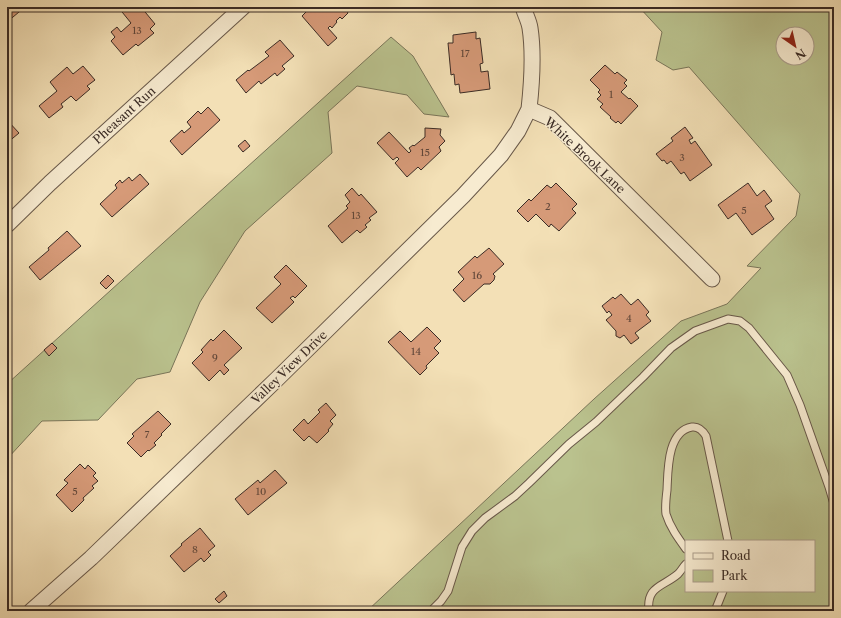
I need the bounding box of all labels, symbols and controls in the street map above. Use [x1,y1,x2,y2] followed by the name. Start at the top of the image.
[132,24,142,37] house number: 13
[775,26,815,66] north arrow
[792,46,808,63] text: N
[460,47,470,60] house number: 17
[90,83,159,147] street label: Pheasant Run
[609,88,614,101] house number: 1
[541,113,629,196] street label: White Brook Lane
[420,146,430,159] house number: 15
[679,151,685,164] house number: 3
[545,200,551,213] house number: 2
[741,204,747,217] house number: 5
[351,209,361,222] house number: 13
[472,269,482,282] house number: 16
[626,312,632,325] house number: 4
[247,327,330,408] street label: Valley View Drive
[411,345,421,358] house number: 14
[212,351,218,364] house number: 9
[145,428,150,441] house number: 7
[72,485,78,498] house number: 5
[256,485,266,498] house number: 10
[685,540,815,592] legend
[192,543,198,556] house number: 8
[721,548,751,563] text: Road
[721,568,748,583] text: Park

